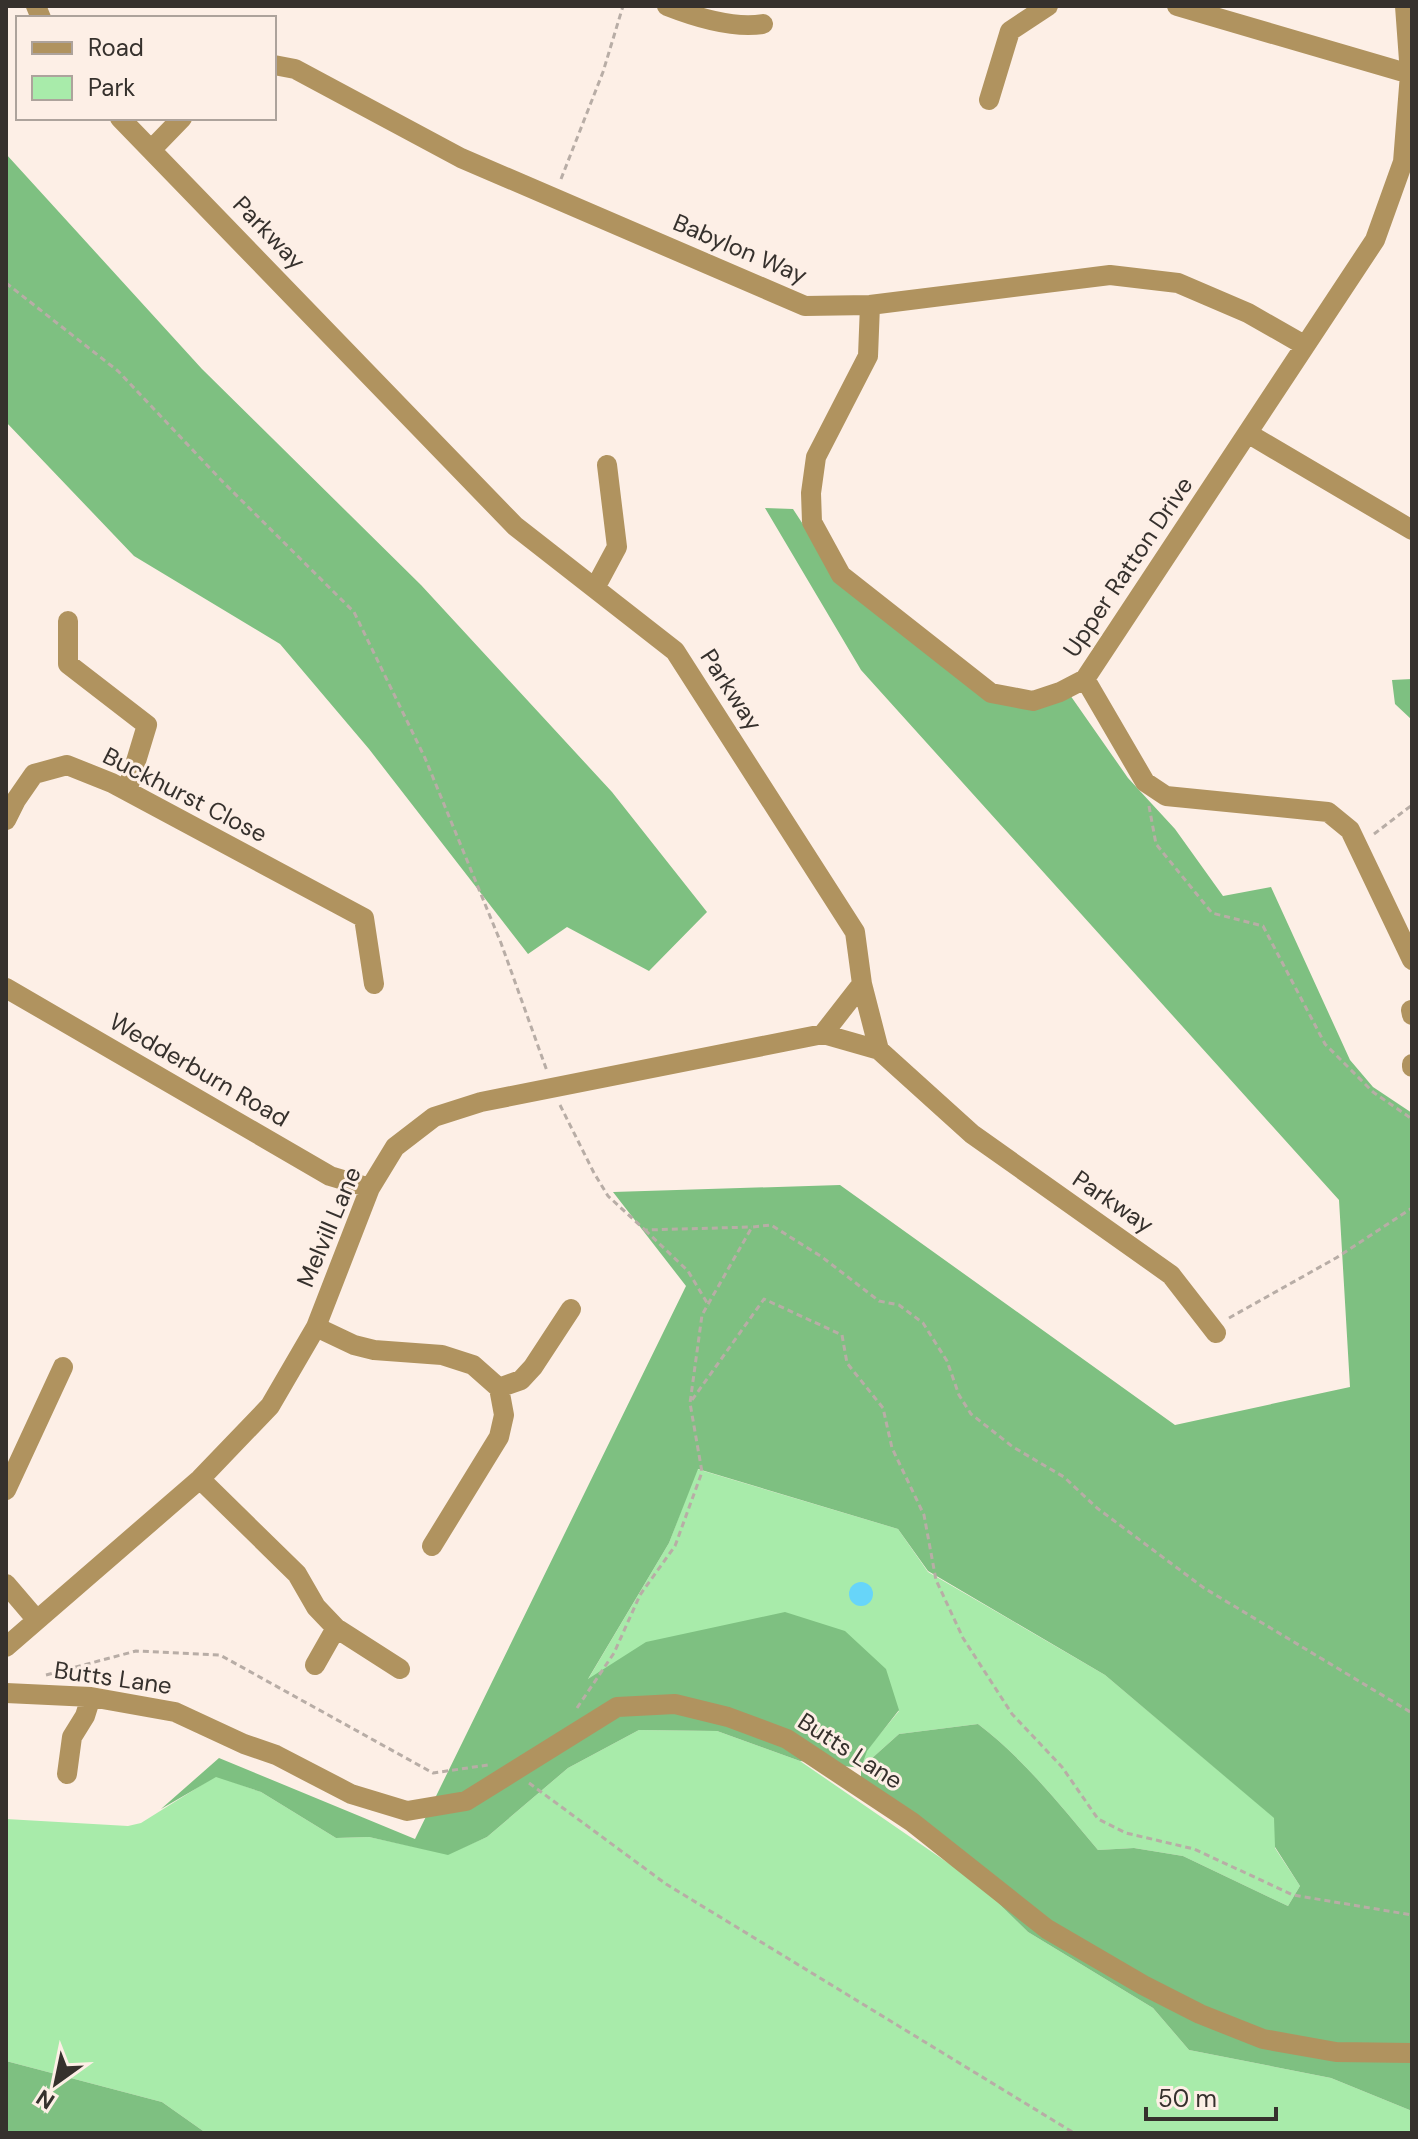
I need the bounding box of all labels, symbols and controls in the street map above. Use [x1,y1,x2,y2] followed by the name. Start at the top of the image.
[16,16,276,120] legend
[88,32,144,63] text: Road
[88,72,135,103] text: Park
[226,189,312,276] street label: Parkway
[668,206,812,291] street label: Babylon Way
[1056,471,1199,663] street label: Upper Ratton Drive
[694,643,769,736] street label: Parkway
[98,740,273,849] street label: Buckhurst Close
[104,1006,294,1133] street label: Wedderburn Road
[289,1162,368,1292] street label: Melvill Lane
[1067,1163,1160,1240] street label: Parkway
[52,1654,174,1701] street label: Butts Lane
[792,1705,908,1796] street label: Butts Lane
[16,2043,96,2123] north arrow
[1146,2071,1276,2121] scale bar
[31,2083,60,2116] text: N
[1158,2083,1217,2114] text: 50 m

